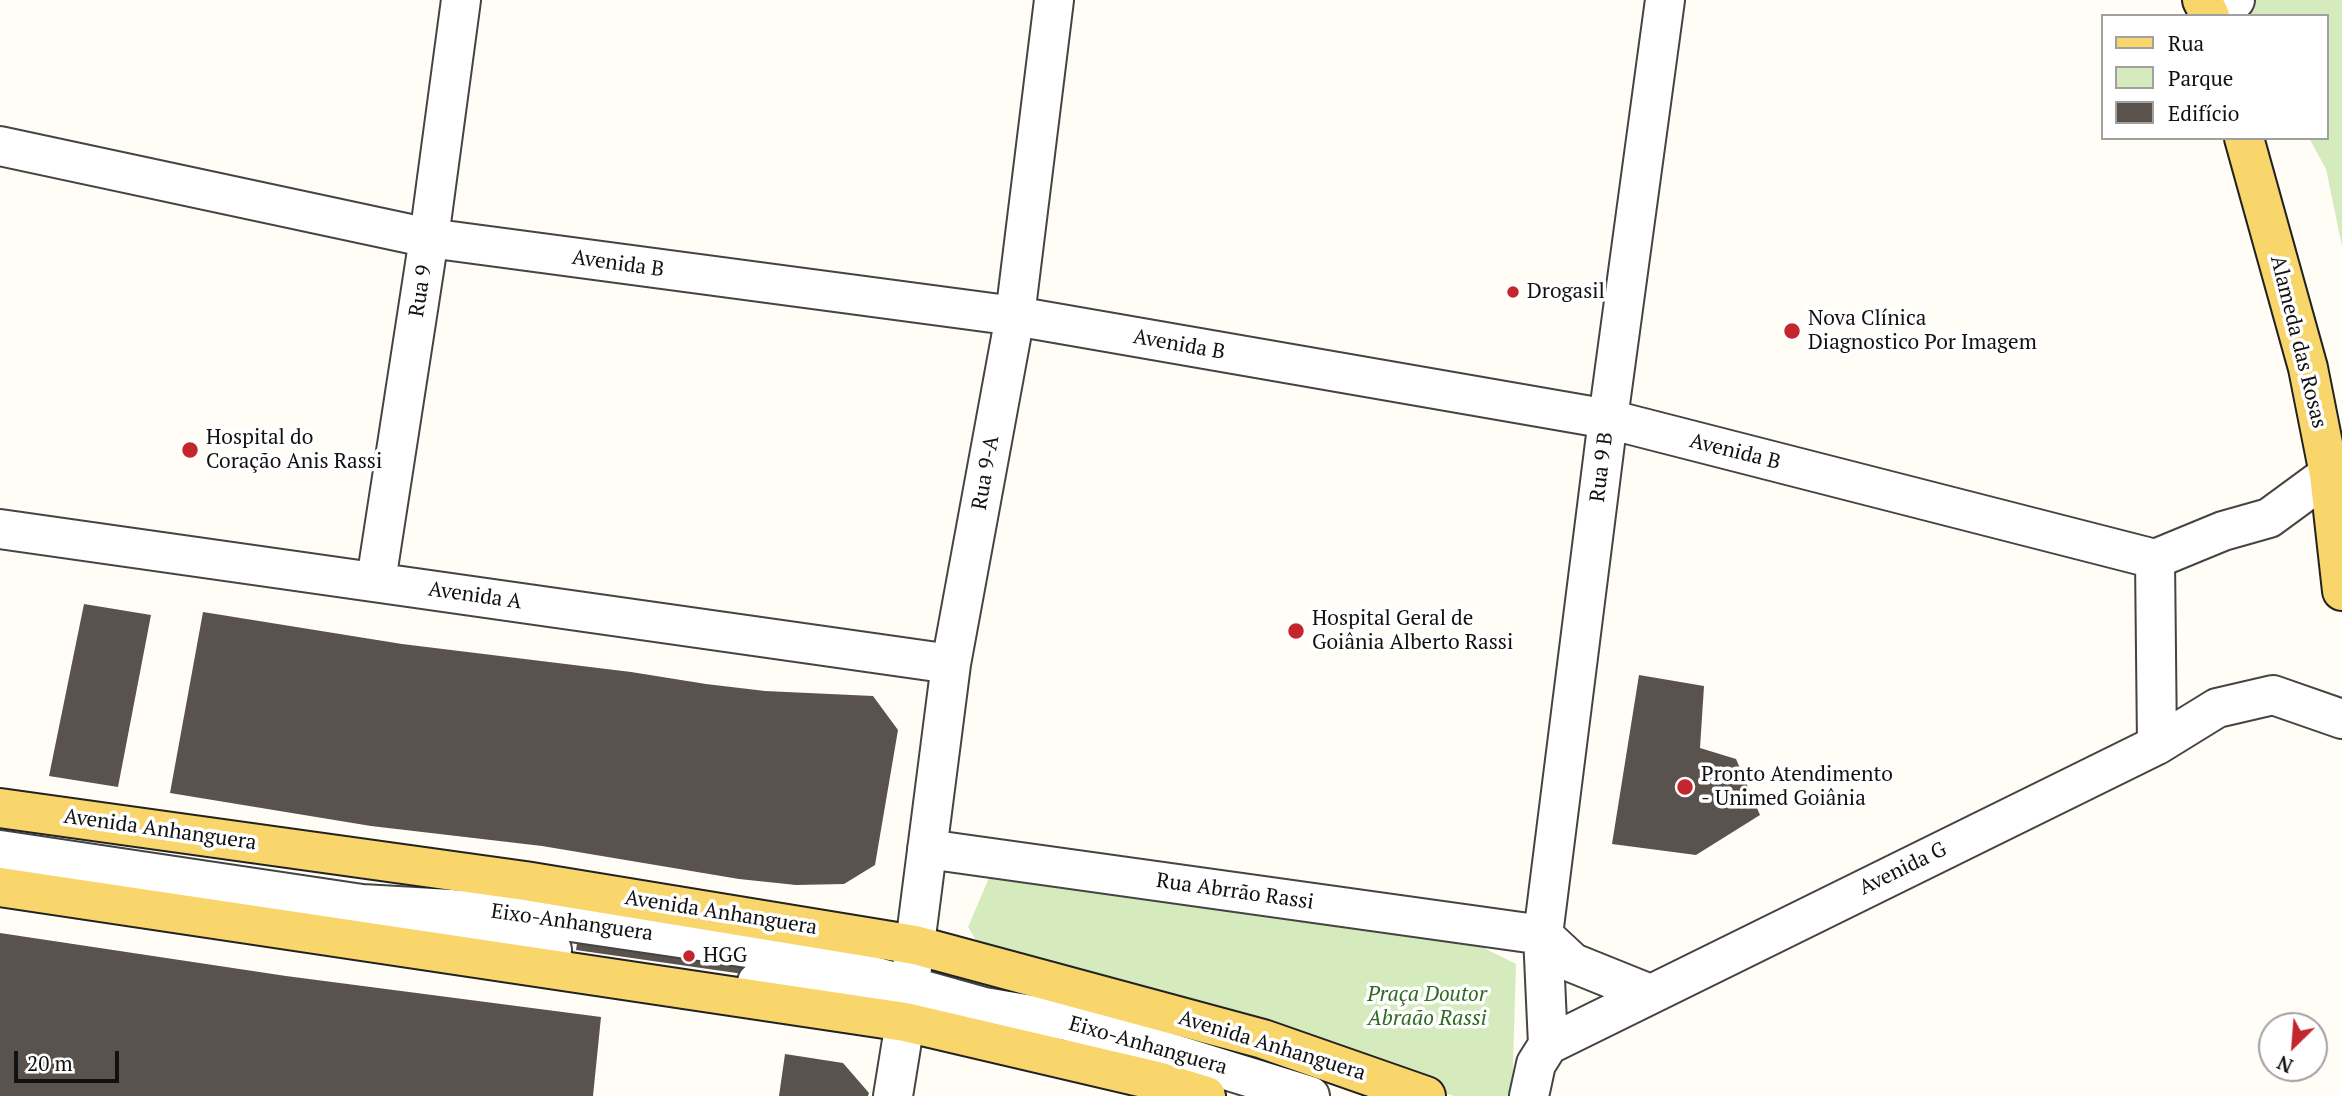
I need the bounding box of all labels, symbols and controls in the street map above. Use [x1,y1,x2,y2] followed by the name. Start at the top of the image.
[2100,14,2328,140] legend
[2168,29,2204,57] text: Rua
[2168,64,2233,92] text: Parque
[2168,99,2239,127] text: Edifício
[570,245,666,283] street label: Avenida B
[2264,253,2332,431] street label: Alameda das Rosas
[404,263,438,319] street label: Rua 9
[1527,279,1605,305] place label: Drogasil
[1505,284,1521,300] marker: Drogasil
[1808,306,2037,356] place label: Nova Clínica Diagnostico Por Imagem
[1782,321,1802,341] marker: Nova Clínica Diagnostico Por Imagem
[1131,325,1227,365] street label: Avenida B
[206,425,382,475] place label: Hospital do Coração Anis Rassi
[1687,429,1783,475] street label: Avenida B
[1585,431,1619,503] street label: Rua 9 B
[967,434,1005,512] street label: Rua 9-A
[180,440,200,460] marker: Hospital do Coração Anis Rassi
[427,577,523,615] street label: Avenida A
[1312,606,1513,656] place label: Hospital Geral de Goiânia Alberto Rassi
[1286,621,1306,641] marker: Hospital Geral de Goiânia Alberto Rassi
[1701,762,1893,812] place label: Pronto Atendimento - Unimed Goiânia
[1675,777,1695,797] marker: Pronto Atendimento - Unimed Goiânia
[62,804,258,856] street label: Avenida Anhanguera
[1855,837,1951,901] street label: Avenida G
[1155,868,1315,916] street label: Rua Abrrão Rassi
[623,885,819,941] street label: Avenida Anhanguera
[489,899,655,947] street label: Eixo-Anhanguera
[703,943,747,969] place label: HGG
[681,948,697,964] marker: HGG
[1367,982,1487,1032] park label: Praça Doutor Abraão Rassi
[1175,1006,1369,1086] street label: Avenida Anhanguera
[1066,1011,1230,1081] street label: Eixo-Anhanguera
[2258,1012,2328,1082] north arrow
[18,1036,122,1080] scale bar
[27,1049,73,1077] text: 20 m
[2273,1050,2297,1079] text: N

